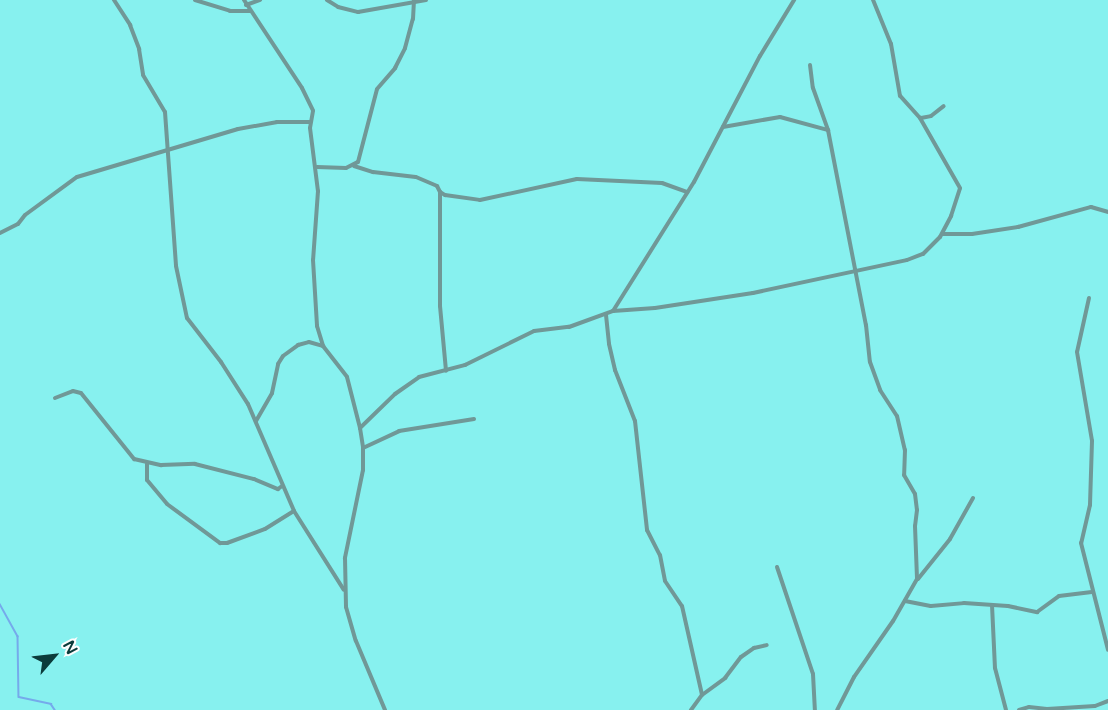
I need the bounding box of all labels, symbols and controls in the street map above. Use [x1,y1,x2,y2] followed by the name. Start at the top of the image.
[24,626,84,686] north arrow
[58,637,82,658] text: N

